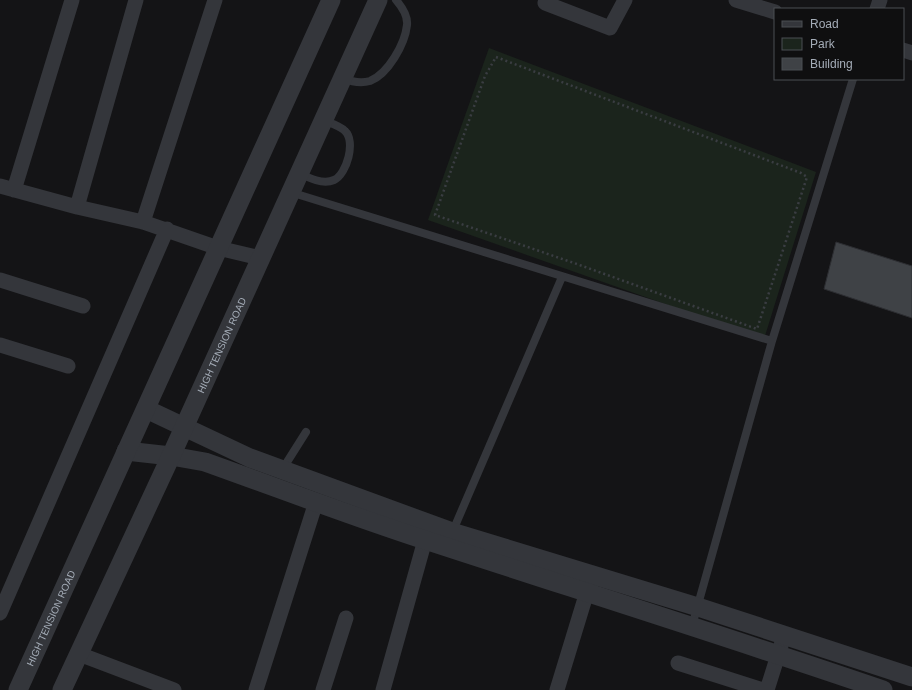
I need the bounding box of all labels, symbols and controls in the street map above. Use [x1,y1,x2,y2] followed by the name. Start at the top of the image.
[774,8,904,80] legend
[810,17,839,31] text: Road
[810,37,836,51] text: Park
[810,57,853,71] text: Building
[195,295,248,395] street label: HIGH TENSION ROAD
[24,569,77,668] street label: HIGH TENSION ROAD

